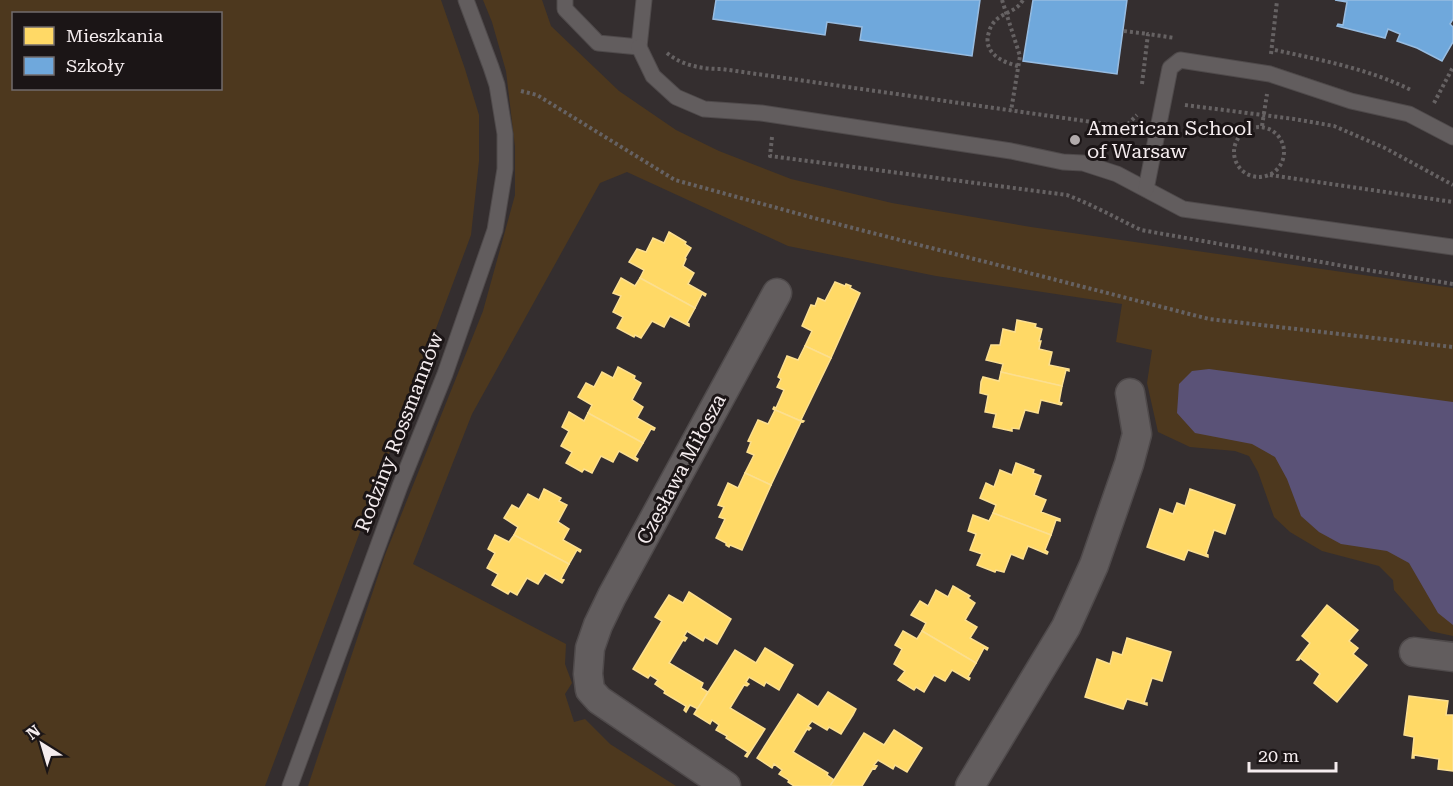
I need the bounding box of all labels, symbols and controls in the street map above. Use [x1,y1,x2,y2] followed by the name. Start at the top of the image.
[12,12,222,90] legend
[66,25,163,46] text: Mieszkania
[66,55,125,76] text: Szkoły
[1087,116,1252,163] place label: American School of Warsaw
[1068,133,1082,147] marker: American School of Warsaw
[350,328,448,535] street label: Rodziny Rossmannów
[631,390,731,548] street label: Czesława Miłosza
[12,714,72,774] north arrow
[23,721,44,744] text: N
[1249,735,1336,773] scale bar
[1258,745,1299,766] text: 20 m

